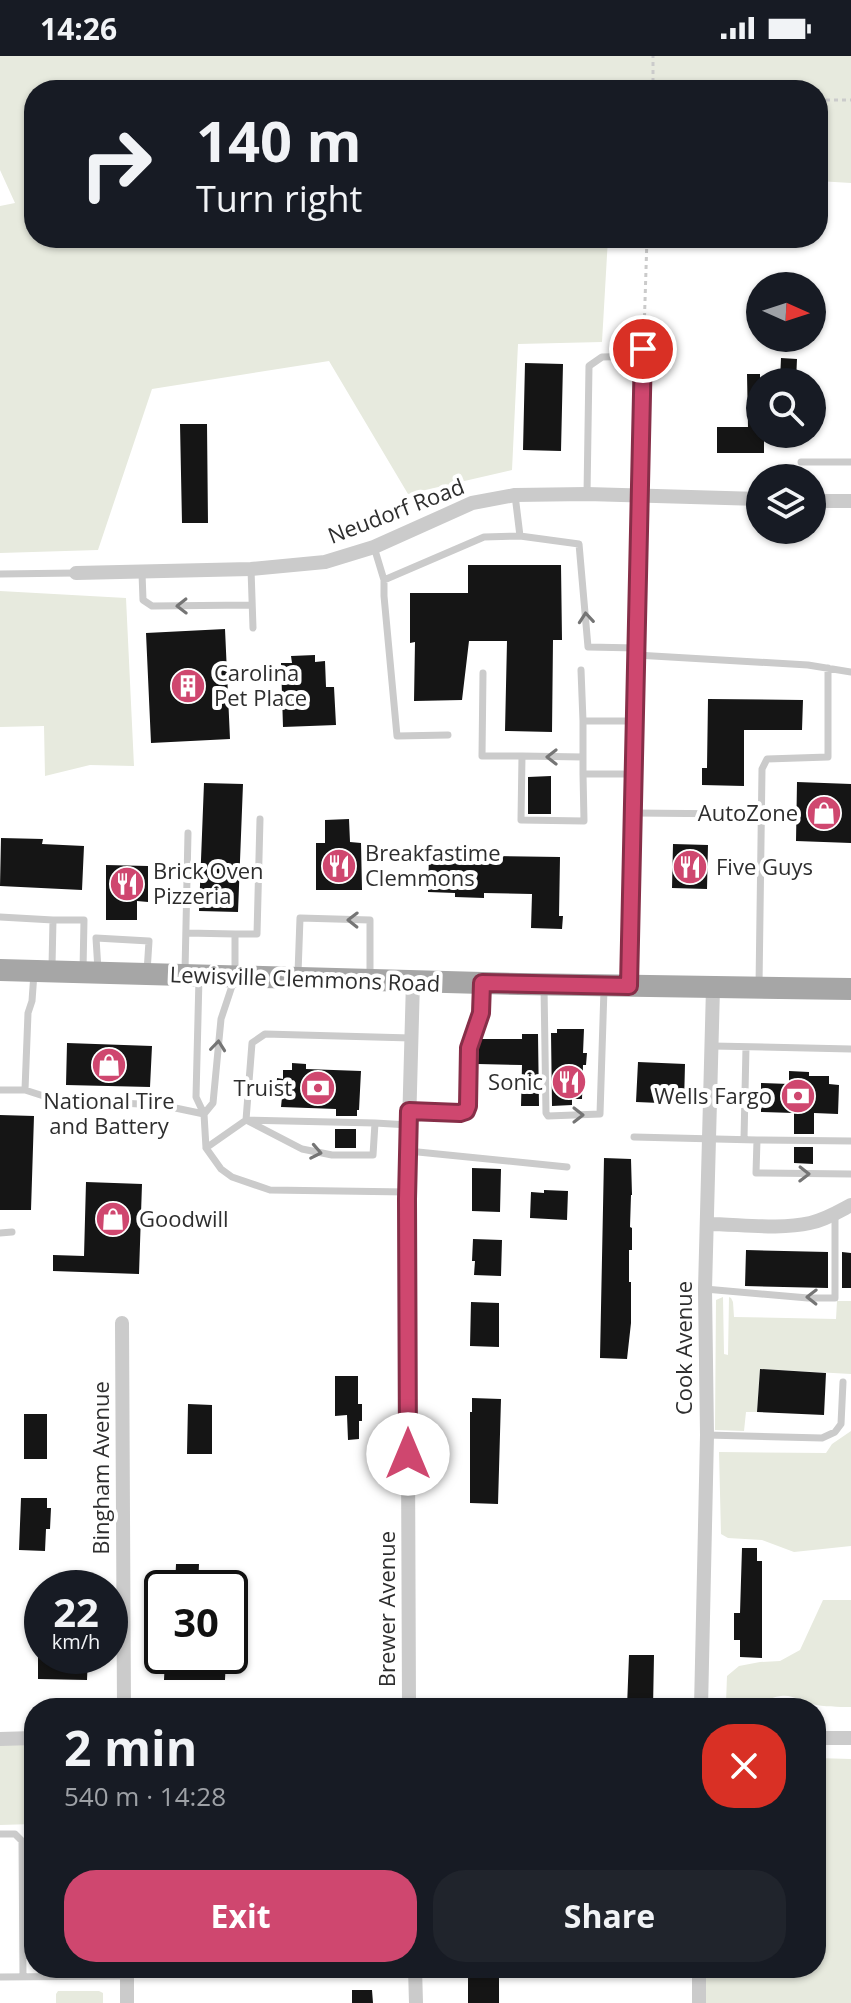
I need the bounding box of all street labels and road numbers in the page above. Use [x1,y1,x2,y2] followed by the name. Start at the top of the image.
[323,470,468,550] street label: Neudorf Road
[169,958,441,998] street label: Lewisville Clemmons Road
[668,1281,698,1415] street label: Cook Avenue
[85,1381,115,1555] street label: Bingham Avenue
[371,1531,401,1687] street label: Brewer Avenue

